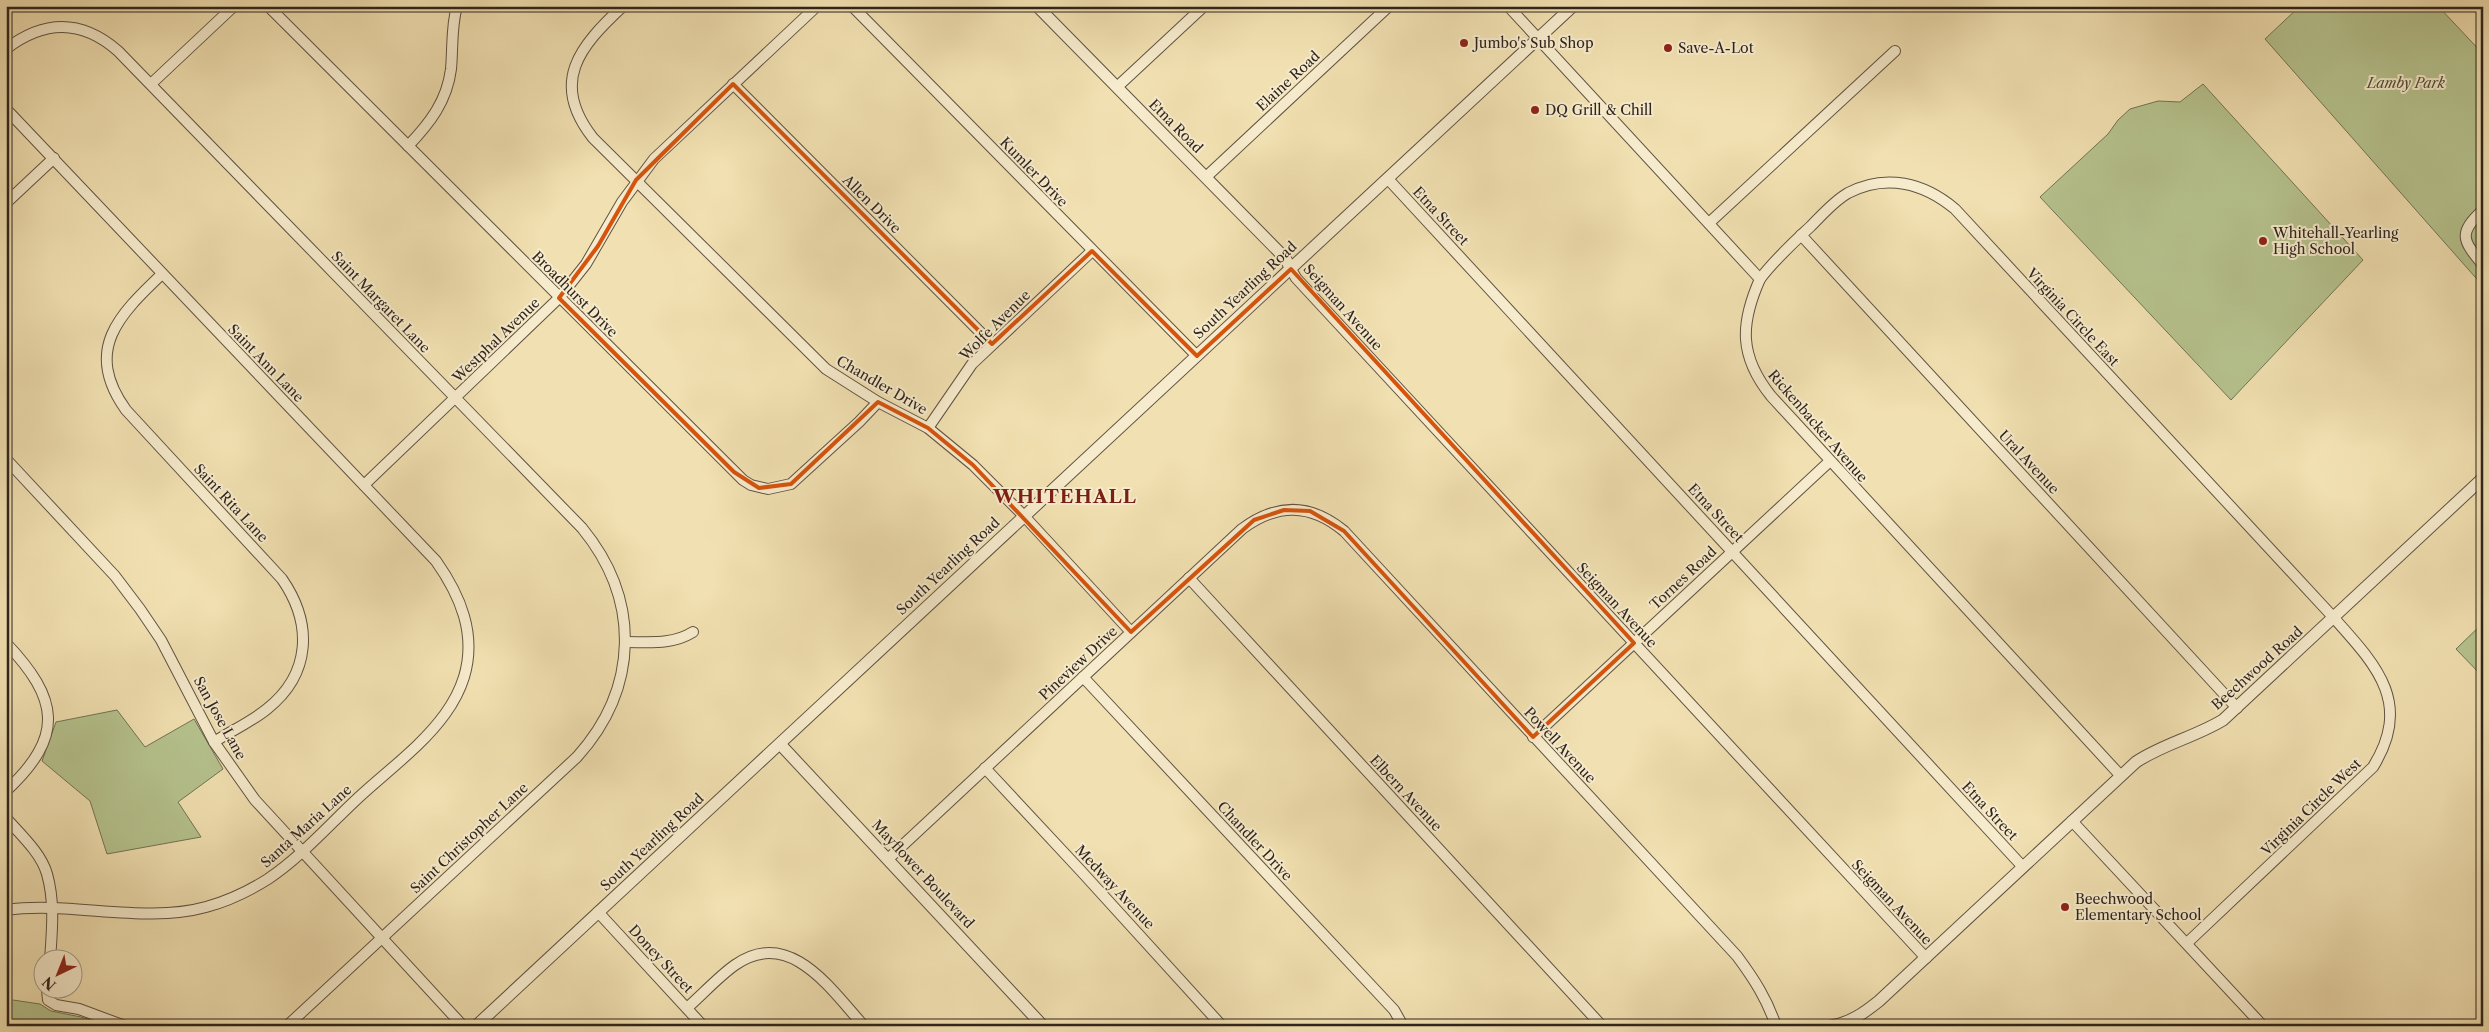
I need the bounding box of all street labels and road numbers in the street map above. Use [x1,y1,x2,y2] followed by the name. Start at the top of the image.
[1252,47,1324,115] street label: Elaine Road
[1145,95,1207,157] street label: Etna Road
[996,133,1072,211] street label: Kumler Drive
[838,170,905,237] street label: Allen Drive
[1409,183,1473,249] street label: Etna Street
[1190,237,1301,343] street label: South Yearling Road
[328,247,434,357] street label: Saint Margaret Lane
[528,247,622,341] street label: Broadhurst Drive
[1300,260,1387,354] street label: Seigman Avenue
[2022,263,2123,370] street label: Virginia Circle East
[955,286,1034,365] street label: Wolfe Avenue
[448,294,544,387] street label: Westphal Avenue
[224,320,308,406] street label: Saint Ann Lane
[833,352,931,418] street label: Chandler Drive
[1764,366,1872,486] street label: Rickenbacker Avenue
[1995,426,2063,498] street label: Ural Avenue
[190,460,272,546] street label: Saint Rita Lane
[1684,480,1748,546] street label: Etna Street
[893,513,1004,619] street label: South Yearling Road
[1646,542,1720,613] street label: Tornes Road
[1573,559,1661,651] street label: Seigman Avenue
[1035,622,1121,704] street label: Pineview Drive
[2208,622,2307,714] street label: Beechwood Road
[190,673,250,763] street label: San Jose Lane
[1520,703,1600,787] street label: Powell Avenue
[1366,751,1446,835] street label: Elbern Avenue
[2257,755,2365,860] street label: Virginia Circle West
[1958,778,2022,844] street label: Etna Street
[406,779,532,897] street label: Saint Christopher Lane
[257,780,355,872] street label: Santa Maria Lane
[597,789,708,895] street label: South Yearling Road
[1214,798,1296,885] street label: Chandler Drive
[868,816,978,932] street label: Mayflower Boulevard
[1071,841,1159,933] street label: Medway Avenue
[1848,856,1936,948] street label: Seigman Avenue
[625,921,697,997] street label: Doney Street

